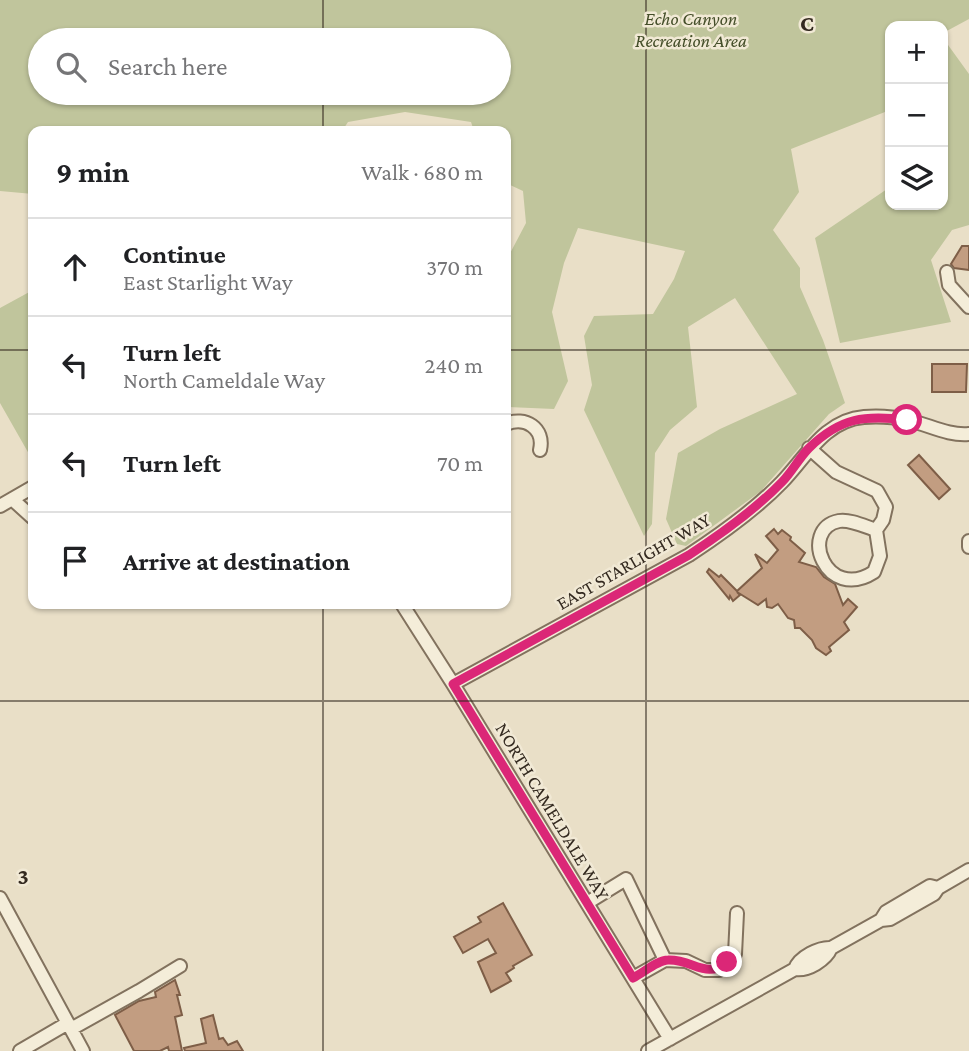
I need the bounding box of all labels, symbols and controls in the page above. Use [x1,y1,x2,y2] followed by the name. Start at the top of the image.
[635,8,747,51] park label: Echo Canyon Recreation Area
[800,10,814,36] text: C
[885,21,948,210] map controls
[885,21,948,84] button: +
[28,28,511,105] search box
[52,48,90,86] icon: search
[108,52,227,81] text: Search here
[885,84,948,147] button: −
[885,147,948,210] button: layers
[56,155,129,188] text: 9 min
[361,159,483,185] text: Walk · 680 m
[123,240,226,269] text: Continue
[56,248,94,286] icon: ahead
[426,254,483,280] text: 370 m
[123,269,293,295] text: East Starlight Way
[123,338,221,367] text: Turn left
[56,346,94,384] icon: left
[424,352,483,378] text: 240 m
[123,367,325,393] text: North Cameldale Way
[891,404,922,435] route start
[56,444,94,482] icon: left
[123,449,221,478] text: Turn left
[437,450,483,476] text: 70 m
[553,508,715,614] street label: EAST STARLIGHT WAY
[56,542,94,580] icon: arrive
[123,547,350,576] text: Arrive at destination
[491,719,614,904] street label: NORTH CAMELDALE WAY
[17,863,29,889] text: 3
[711,946,742,977] route end

